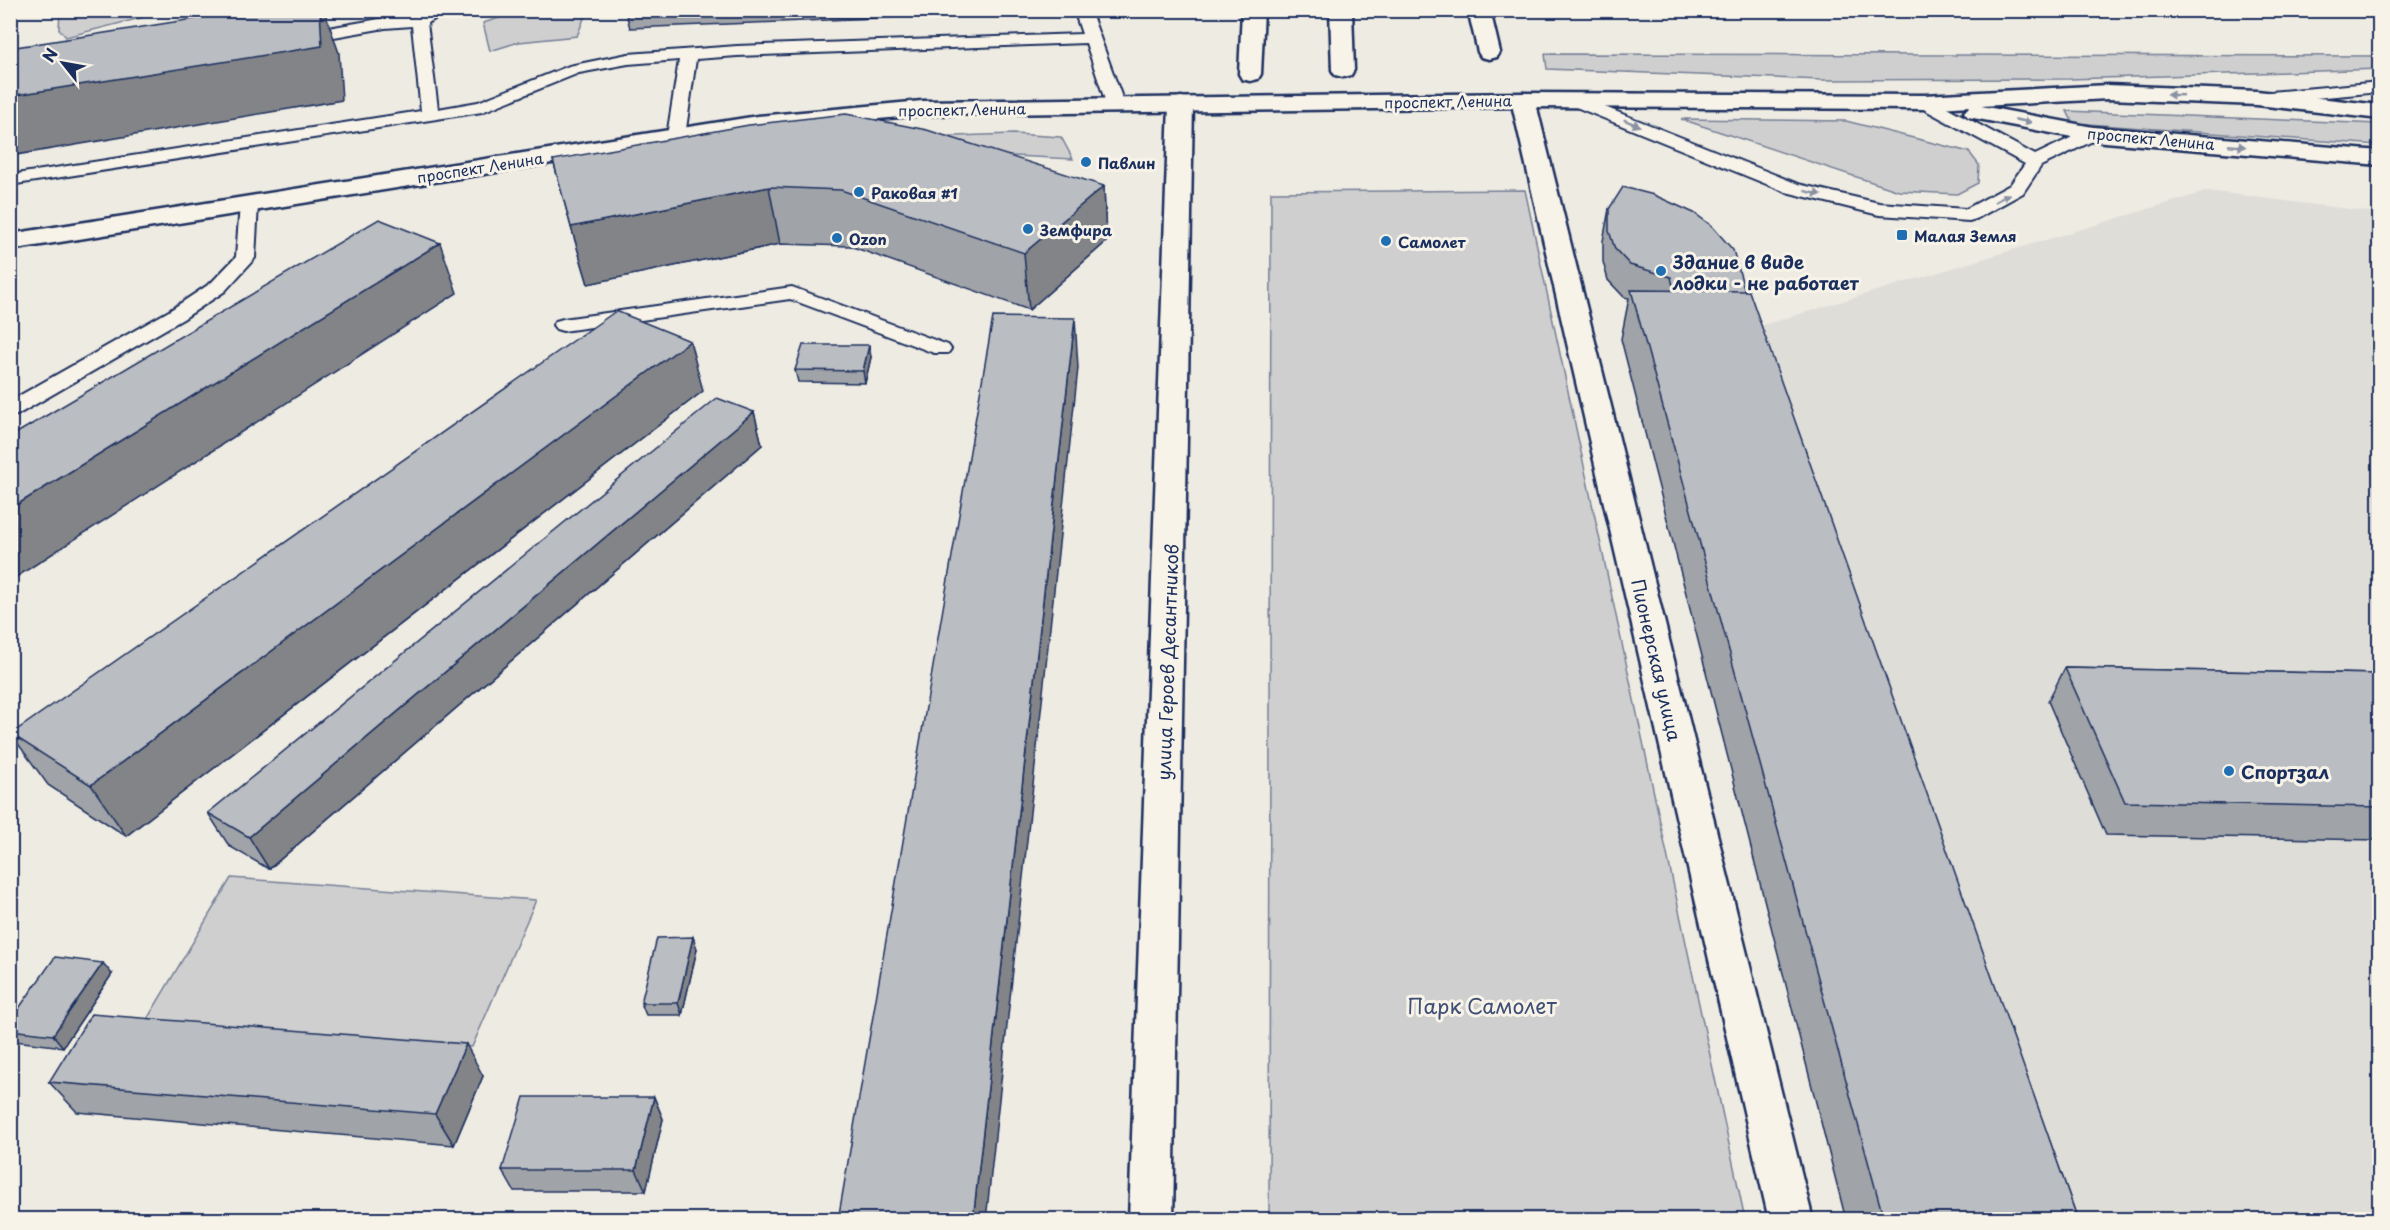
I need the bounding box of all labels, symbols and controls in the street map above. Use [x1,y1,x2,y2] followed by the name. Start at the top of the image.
[33,33,93,93] north arrow
[36,43,63,66] text: N
[1384,88,1513,114] street label: проспект Ленина
[2165,90,2184,100] one-way arrow
[898,96,1027,122] street label: проспект Ленина
[2013,116,2032,125] one-way arrow
[1623,118,1641,128] one-way arrow
[2086,121,2216,155] street label: проспект Ленина
[2227,141,2246,151] one-way arrow
[415,146,545,188] street label: проспект Ленина
[1098,151,1155,174] place label: Павлин
[1079,155,1093,169] marker: Павлин
[871,181,958,204] place label: Раковая #1
[852,185,866,199] marker: Раковая #1
[1804,188,1823,198] one-way arrow
[1994,193,2011,203] one-way arrow
[1039,218,1113,241] place label: Земфира
[1021,222,1035,236] marker: Земфира
[1914,224,2017,247] place label: Малая Земля
[849,227,887,250] place label: Ozon
[1895,228,1909,242] marker: Малая Земля
[1398,230,1467,253] place label: Самолет
[830,231,844,245] marker: Ozon
[1379,234,1393,248] marker: Самолет
[1672,248,1860,296] place label: Здание в виде лодки - не работает
[1654,264,1668,278] marker: Здание в виде лодки - не работает
[1149,543,1185,781] street label: улица Героев Десантников
[1625,576,1689,744] street label: Пионерская улица
[2241,758,2329,785] place label: Спортзал
[2222,764,2236,778] marker: Спортзал
[1407,989,1557,1021] park label: Парк Самолет

